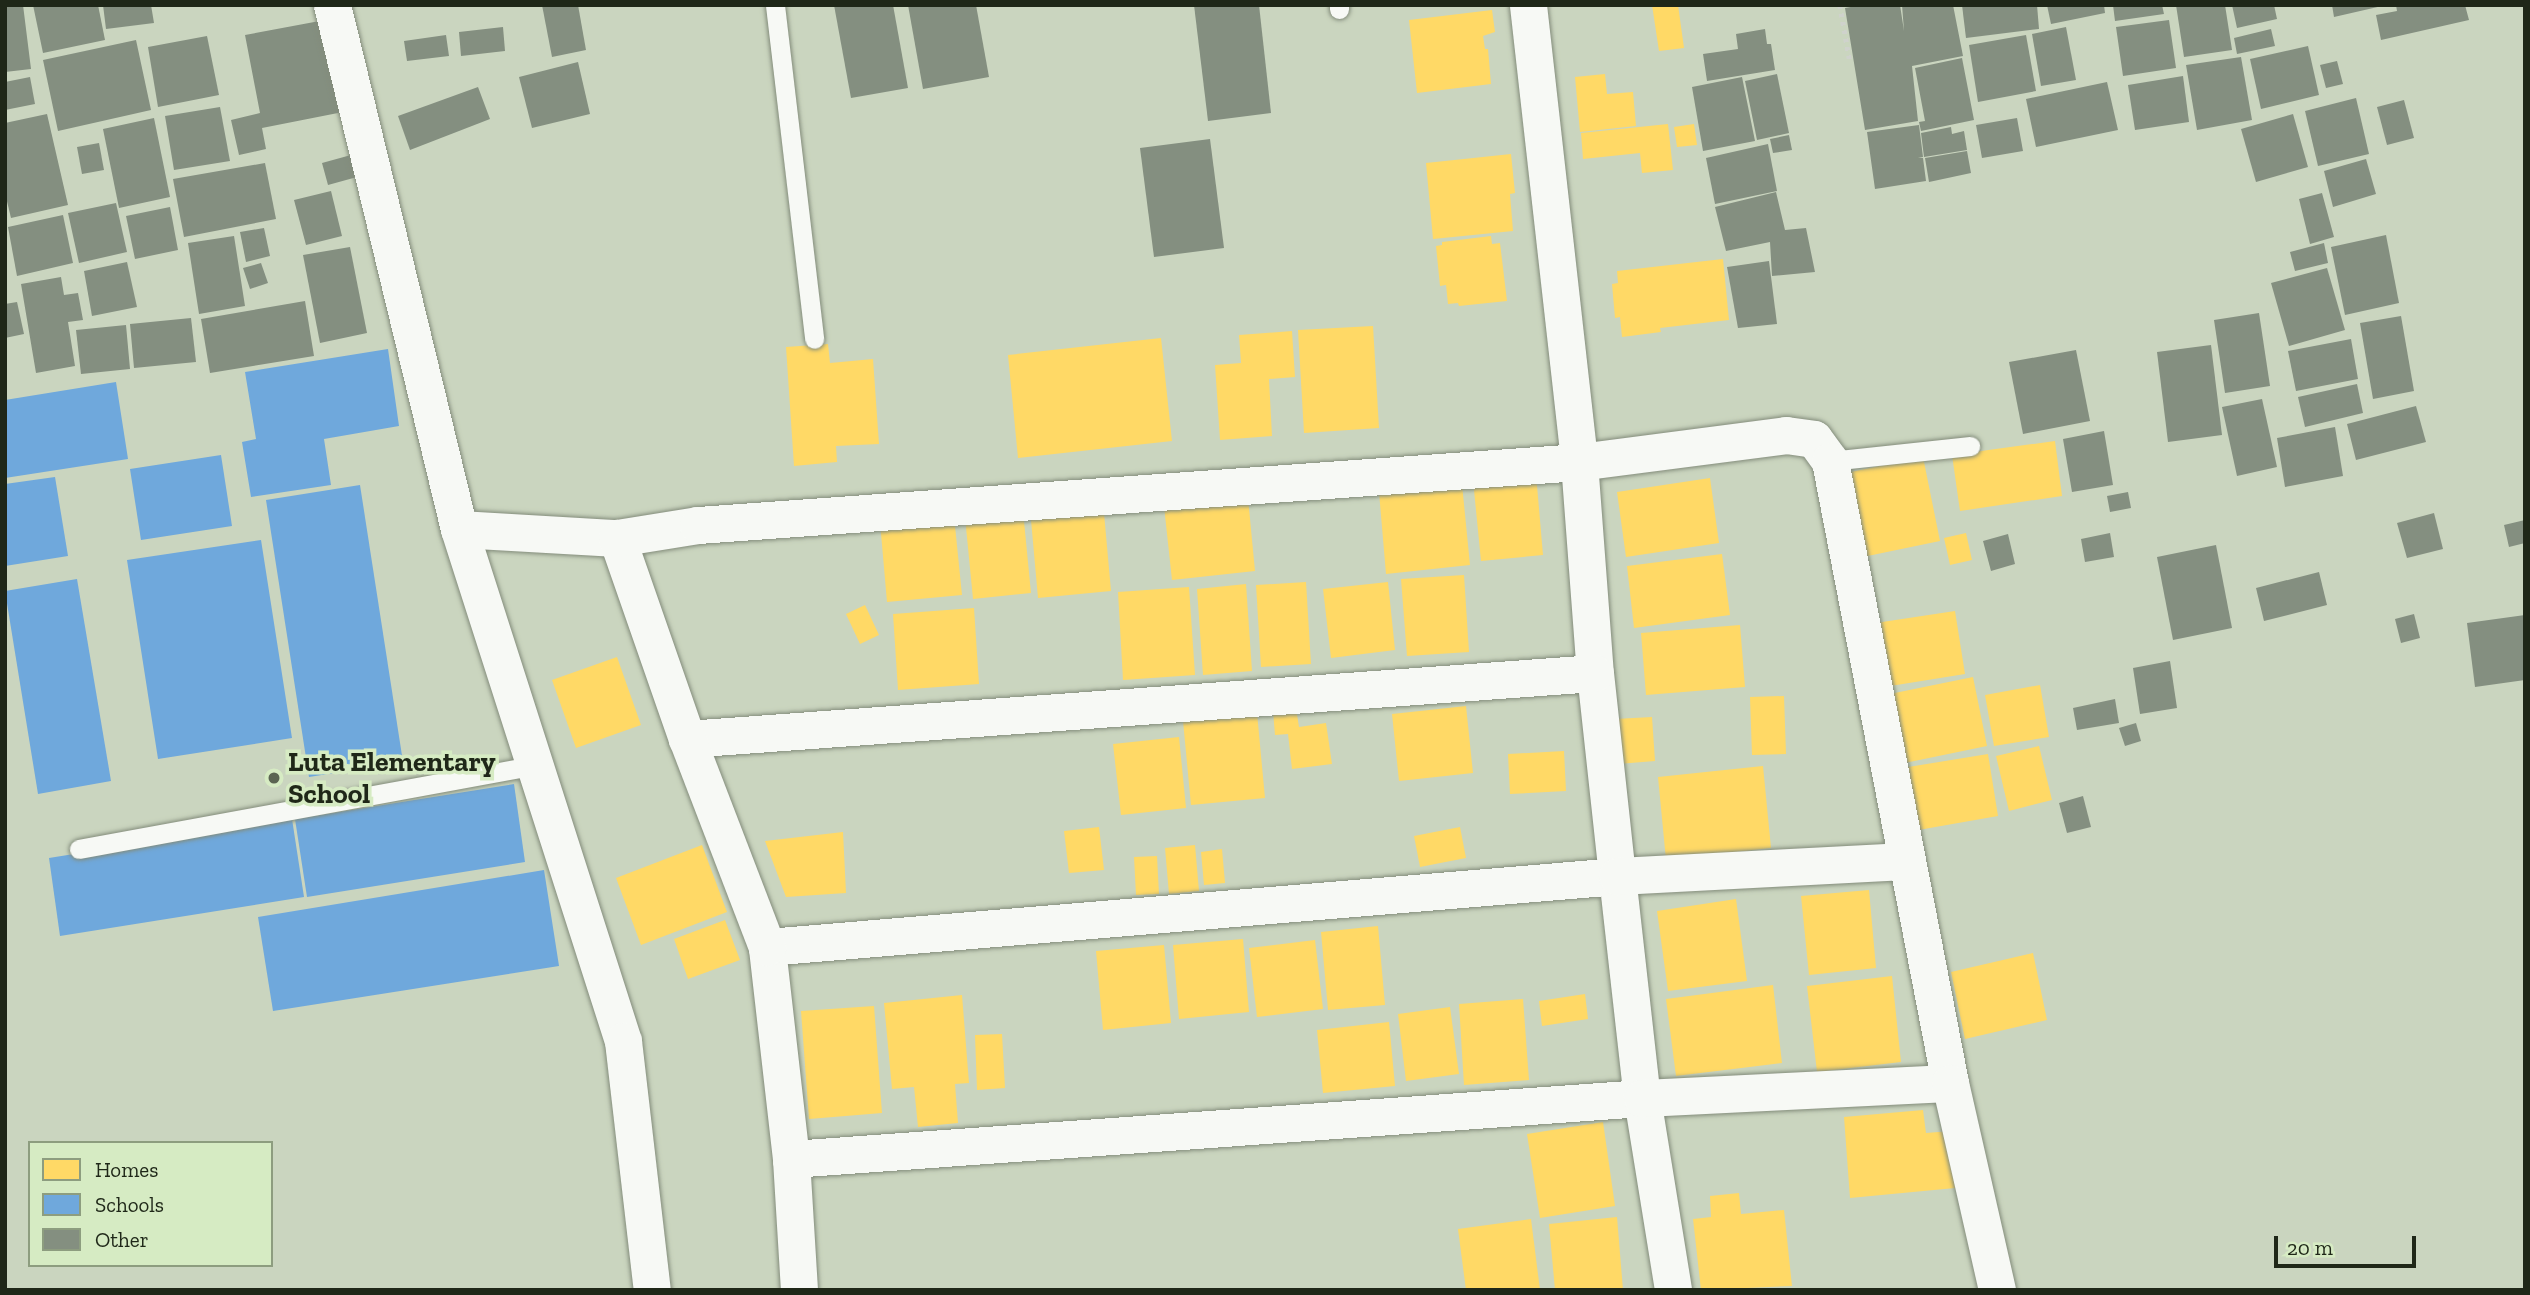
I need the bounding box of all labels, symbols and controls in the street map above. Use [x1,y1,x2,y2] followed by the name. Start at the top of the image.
[288,745,496,811] place label: Luta Elementary School
[266,770,282,786] marker: Luta Elementary School
[28,1141,273,1267] legend
[95,1157,158,1182] text: Homes
[95,1192,164,1217] text: Schools
[2278,1222,2420,1266] scale bar
[95,1227,149,1252] text: Other
[2287,1235,2333,1260] text: 20 m

